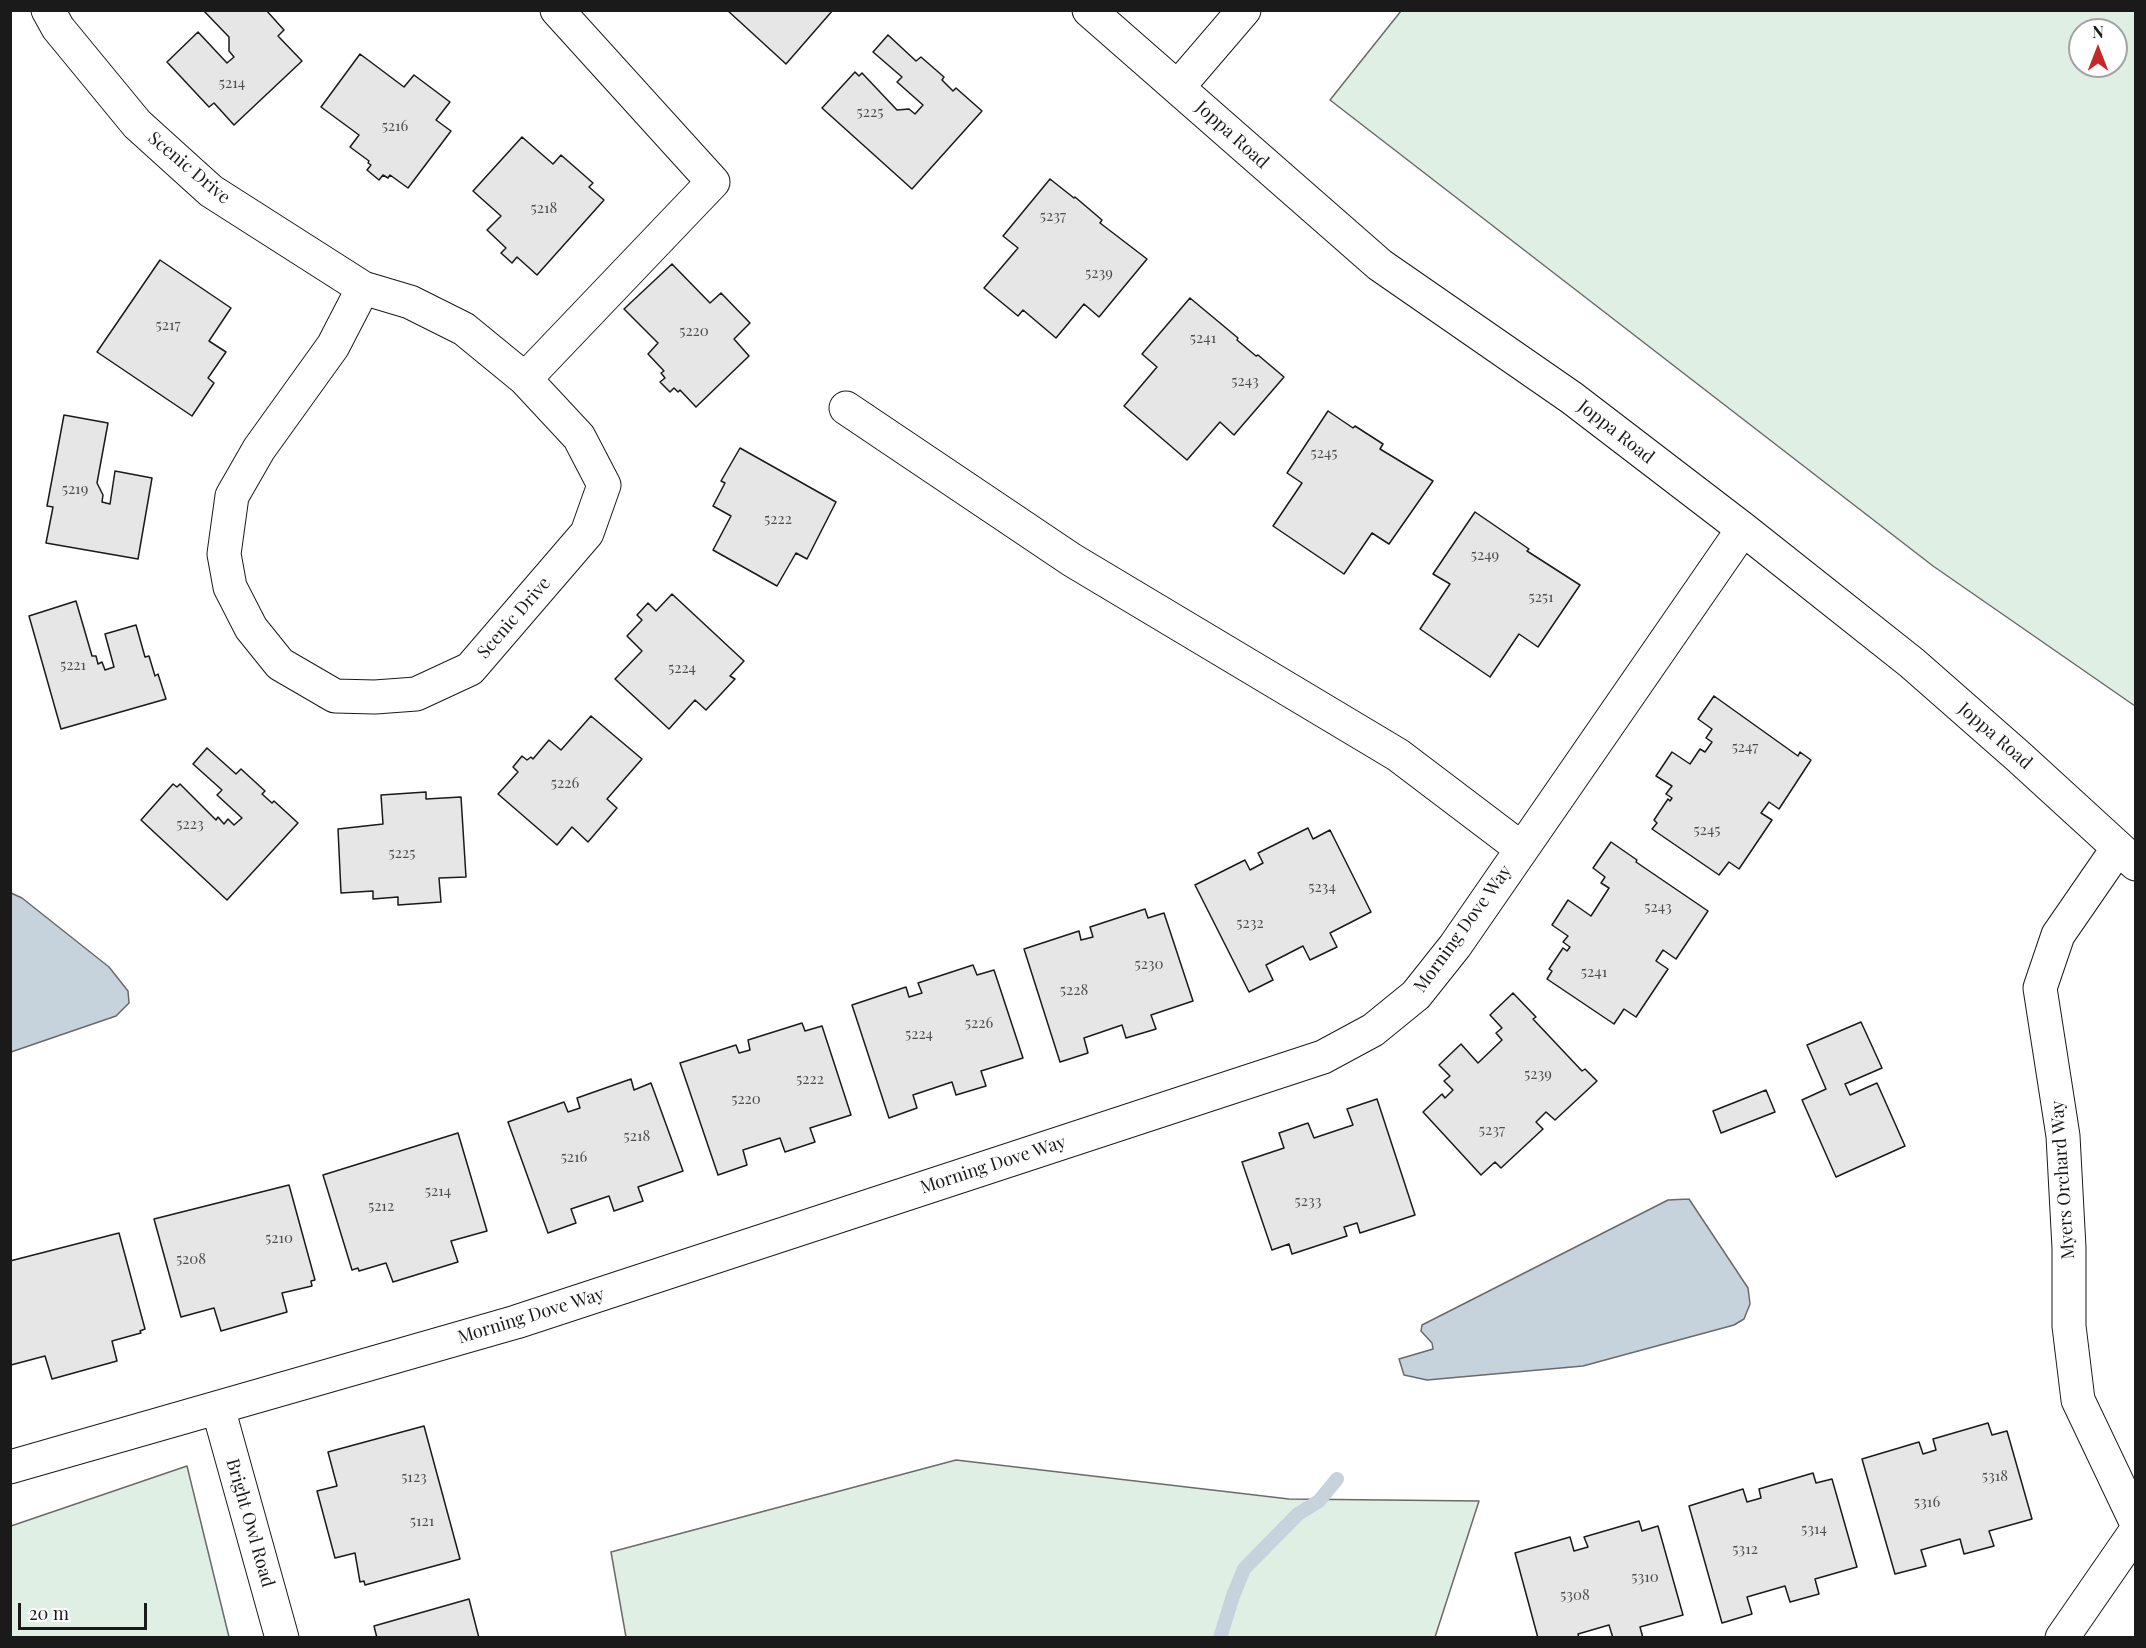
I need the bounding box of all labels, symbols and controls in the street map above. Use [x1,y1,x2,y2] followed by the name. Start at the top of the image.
[2068,18,2128,78] north arrow
[2092,21,2104,42] text: N
[219,74,245,92] house number: 5214
[1191,97,1273,173] street label: Joppa Road
[857,103,883,121] house number: 5225
[382,117,408,135] house number: 5216
[143,127,235,209] street label: Scenic Drive
[531,199,557,217] house number: 5218
[1040,207,1066,225] house number: 5237
[1085,264,1113,282] house number: 5239
[155,316,181,334] house number: 5217
[679,322,709,340] house number: 5220
[1190,329,1216,347] house number: 5241
[1231,372,1259,390] house number: 5243
[1574,396,1658,468] street label: Joppa Road
[1310,444,1338,462] house number: 5245
[62,480,88,498] house number: 5219
[764,510,792,528] house number: 5222
[1471,546,1499,564] house number: 5249
[473,573,555,663] street label: Scenic Drive
[1528,588,1554,606] house number: 5251
[60,656,86,674] house number: 5221
[668,659,696,677] house number: 5224
[1954,698,2036,774] street label: Joppa Road
[1732,738,1758,756] house number: 5247
[551,774,579,792] house number: 5226
[176,815,204,833] house number: 5223
[1693,821,1721,839] house number: 5245
[389,844,415,862] house number: 5225
[1410,861,1516,997] street label: Morning Dove Way
[1308,878,1336,896] house number: 5234
[1644,898,1672,916] house number: 5243
[1236,914,1264,932] house number: 5232
[1134,955,1164,973] house number: 5230
[1581,963,1607,981] house number: 5241
[1060,981,1088,999] house number: 5228
[965,1014,993,1032] house number: 5226
[905,1025,933,1043] house number: 5224
[1524,1065,1552,1083] house number: 5239
[796,1070,824,1088] house number: 5222
[731,1090,761,1108] house number: 5220
[2047,1100,2079,1260] street label: Myers Orchard Way
[1479,1121,1505,1139] house number: 5237
[624,1127,650,1145] house number: 5218
[917,1131,1069,1199] street label: Morning Dove Way
[561,1148,587,1166] house number: 5216
[425,1182,451,1200] house number: 5214
[1295,1192,1321,1210] house number: 5233
[368,1197,394,1215] house number: 5212
[265,1229,293,1247] house number: 5210
[176,1250,206,1268] house number: 5208
[455,1283,607,1349] street label: Morning Dove Way
[221,1456,279,1590] street label: Bright Owl Road
[1982,1467,2008,1485] house number: 5318
[401,1468,427,1486] house number: 5123
[1914,1493,1940,1511] house number: 5316
[410,1512,434,1530] house number: 5121
[1801,1520,1827,1538] house number: 5314
[1732,1540,1758,1558] house number: 5312
[1631,1568,1659,1586] house number: 5310
[1560,1586,1590,1604] house number: 5308
[21,1591,150,1629] scale bar
[29,1601,69,1625] text: 20 m

